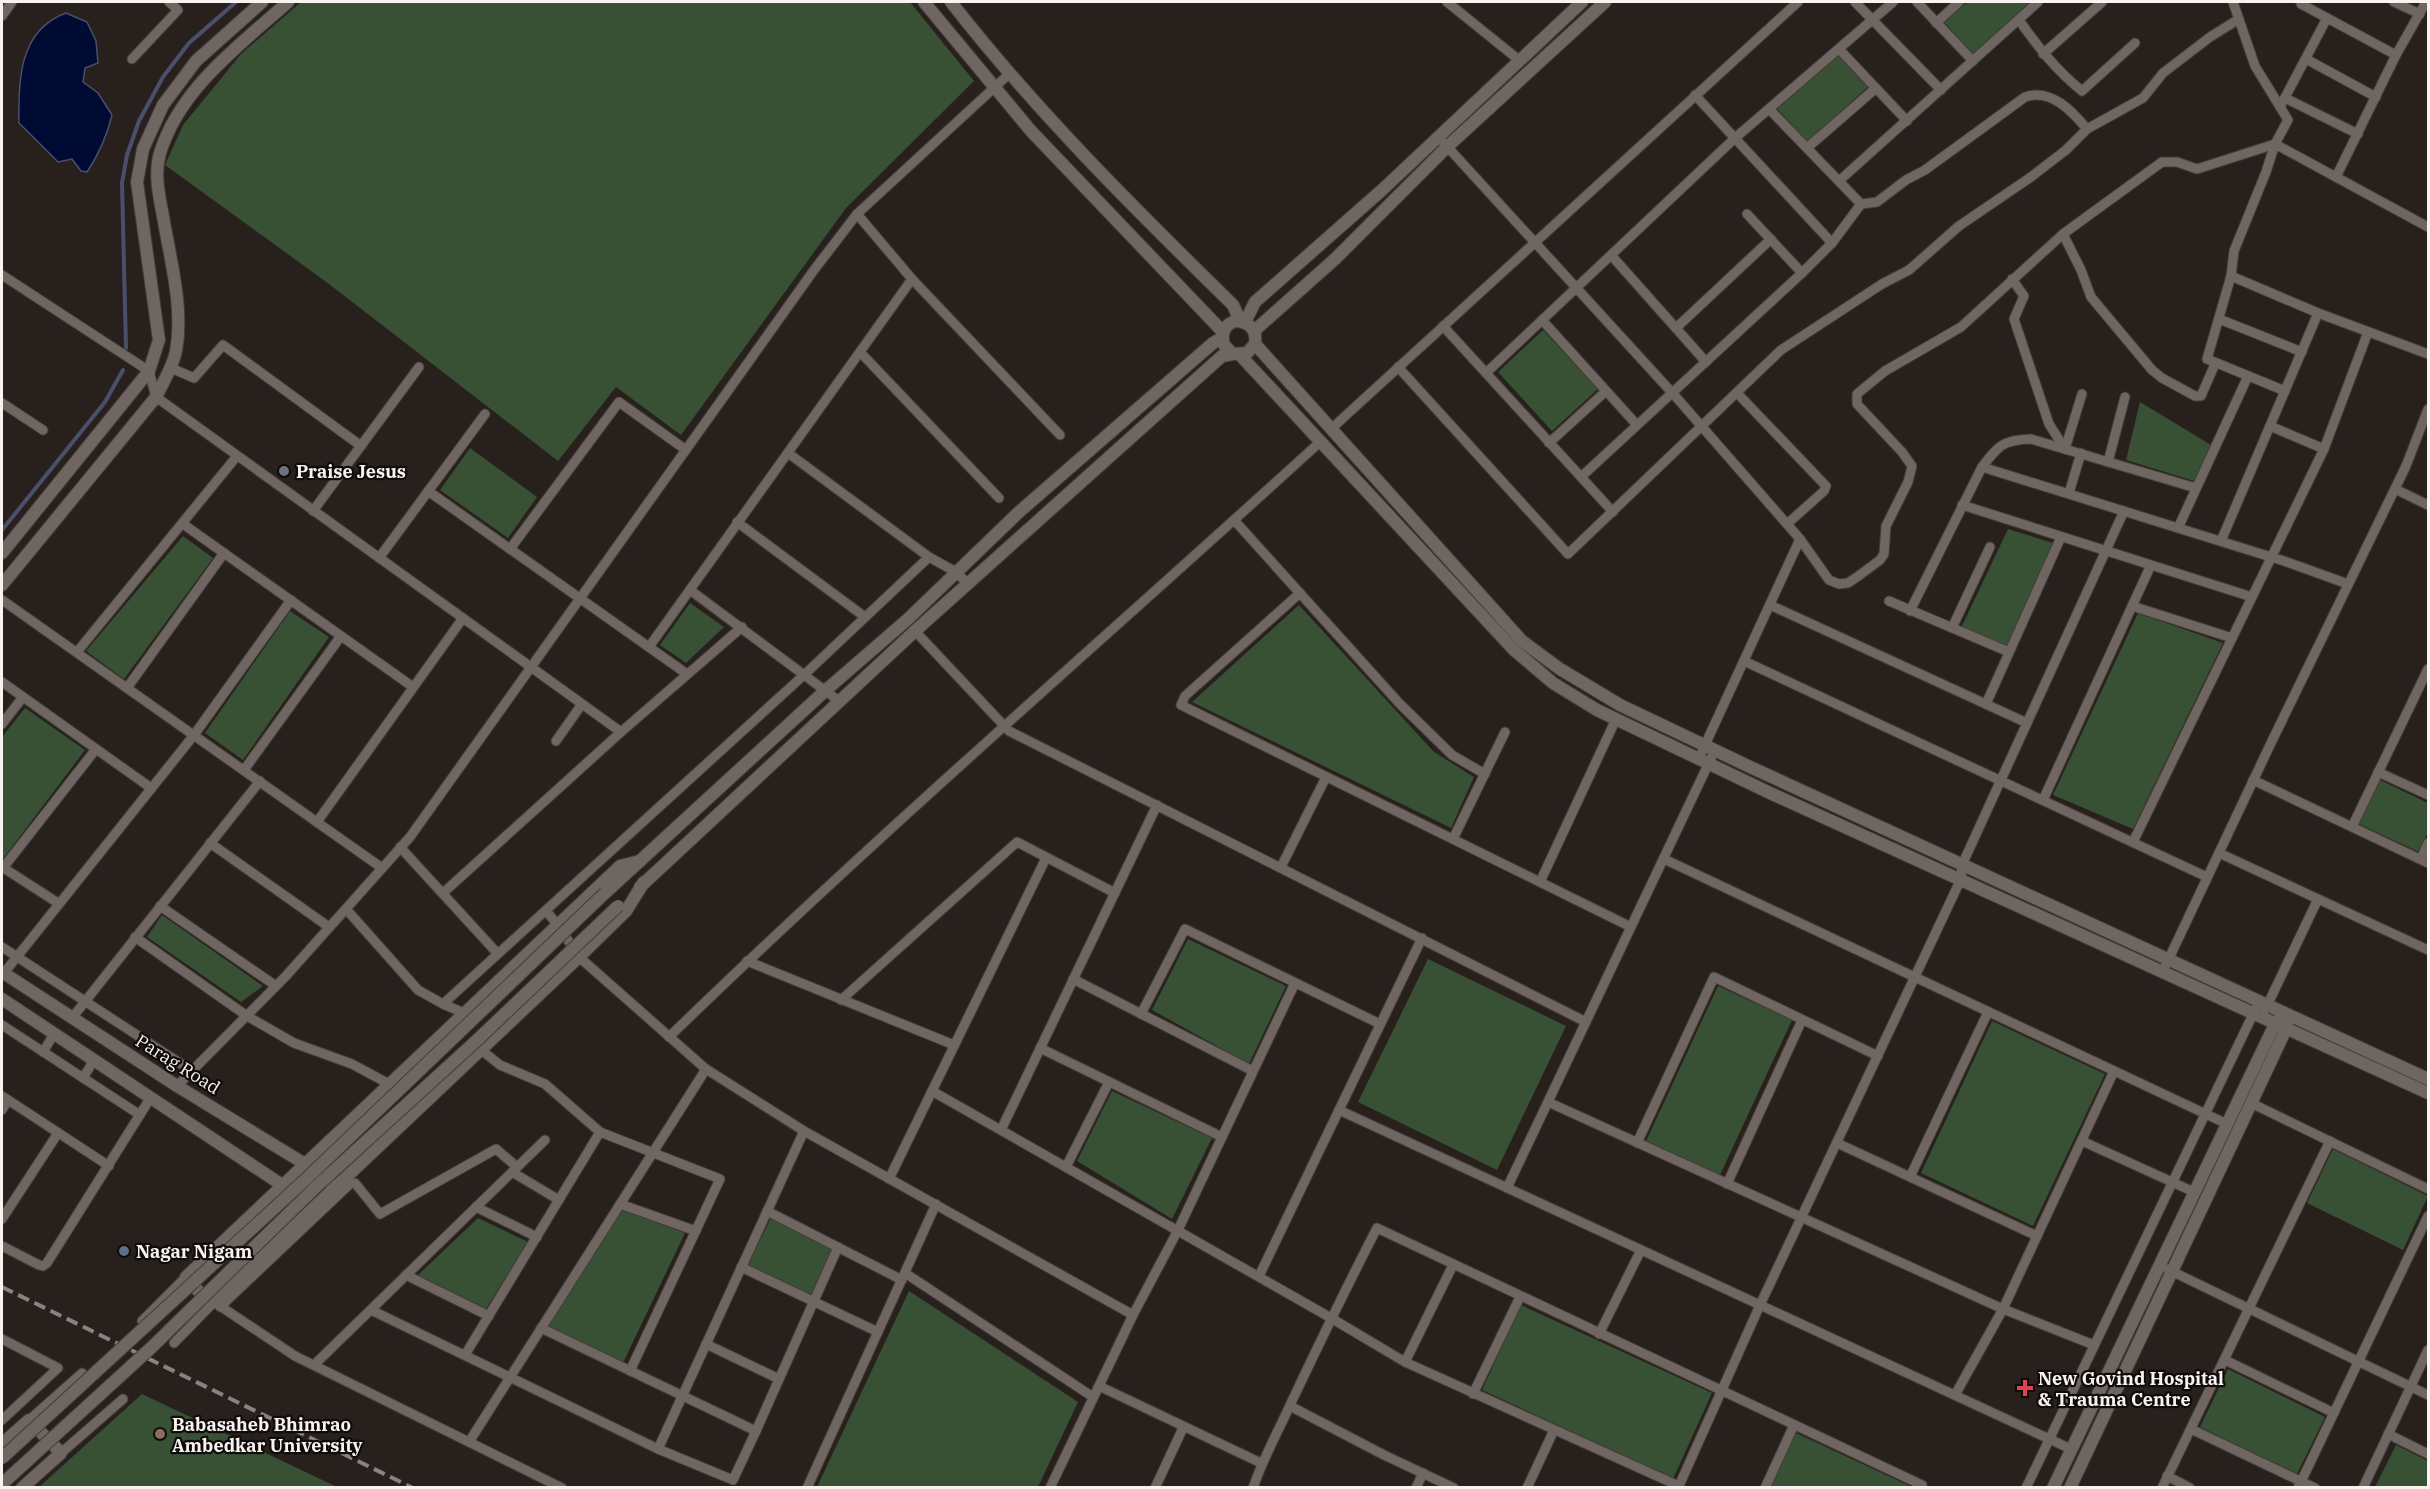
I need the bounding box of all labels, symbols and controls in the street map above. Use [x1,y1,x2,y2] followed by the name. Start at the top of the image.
[296,460,406,483] place label: Praise Jesus
[277,464,291,478] marker: Praise Jesus
[131,1029,225,1099] street label: Parag Road
[136,1240,253,1263] place label: Nagar Nigam
[117,1244,131,1258] marker: Nagar Nigam
[2038,1367,2224,1411] place label: New Govind Hospital & Trauma Centre
[2016,1379,2034,1397] marker: New Govind Hospital & Trauma Centre
[172,1413,363,1457] place label: Babasaheb Bhimrao Ambedkar University
[153,1427,167,1441] marker: Babasaheb Bhimrao Ambedkar University

